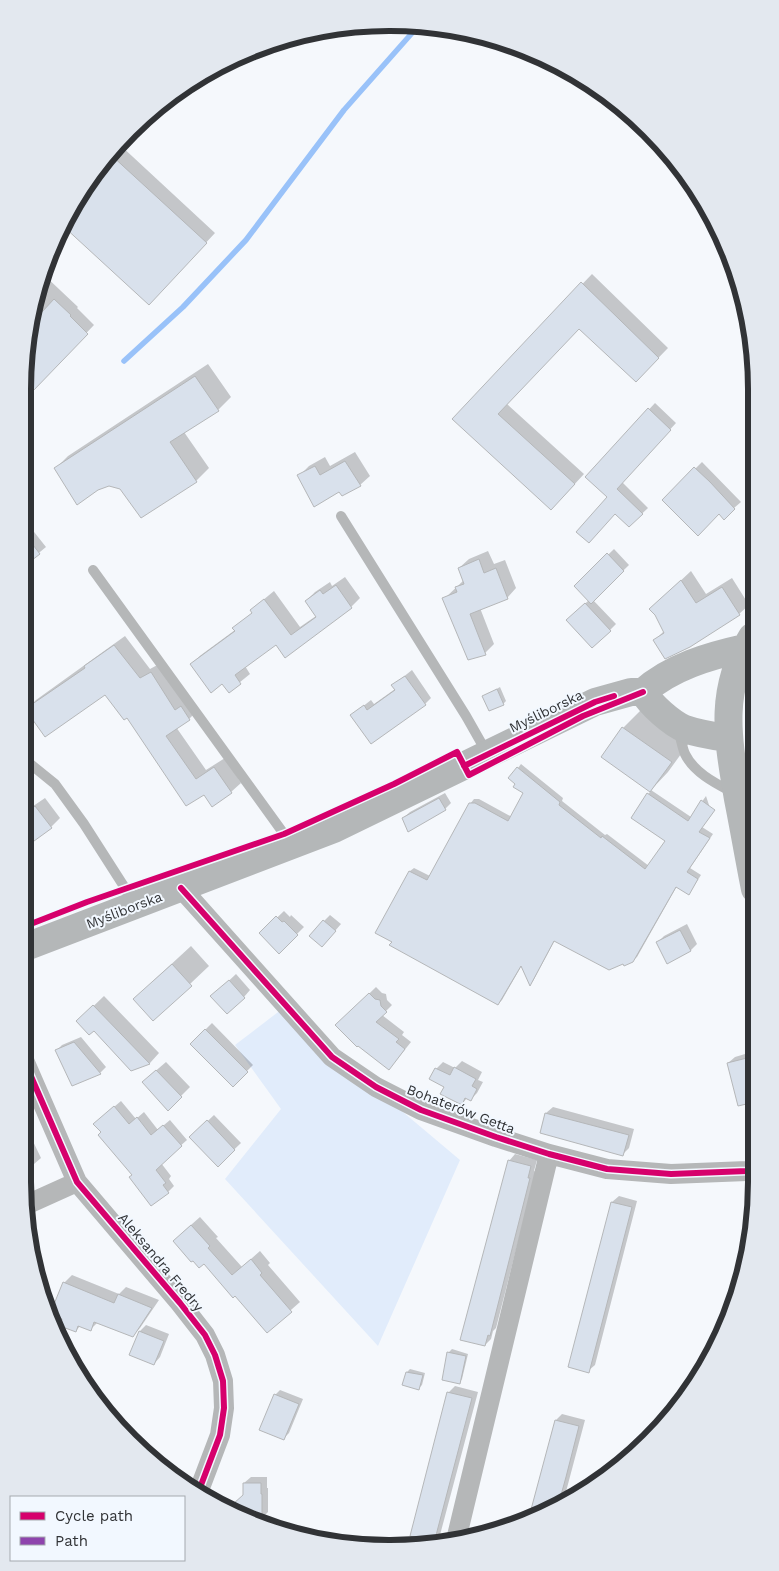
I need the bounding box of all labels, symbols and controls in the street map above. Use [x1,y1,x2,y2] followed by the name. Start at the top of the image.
[506,686,586,736] street label: Myśliborska
[84,888,164,932] street label: Myśliborska
[405,1081,517,1137] street label: Bohaterów Getta
[115,1210,207,1315] street label: Aleksandra Fredry
[10,1496,185,1561] legend
[55,1507,133,1525] text: Cycle path
[55,1532,88,1550] text: Path

